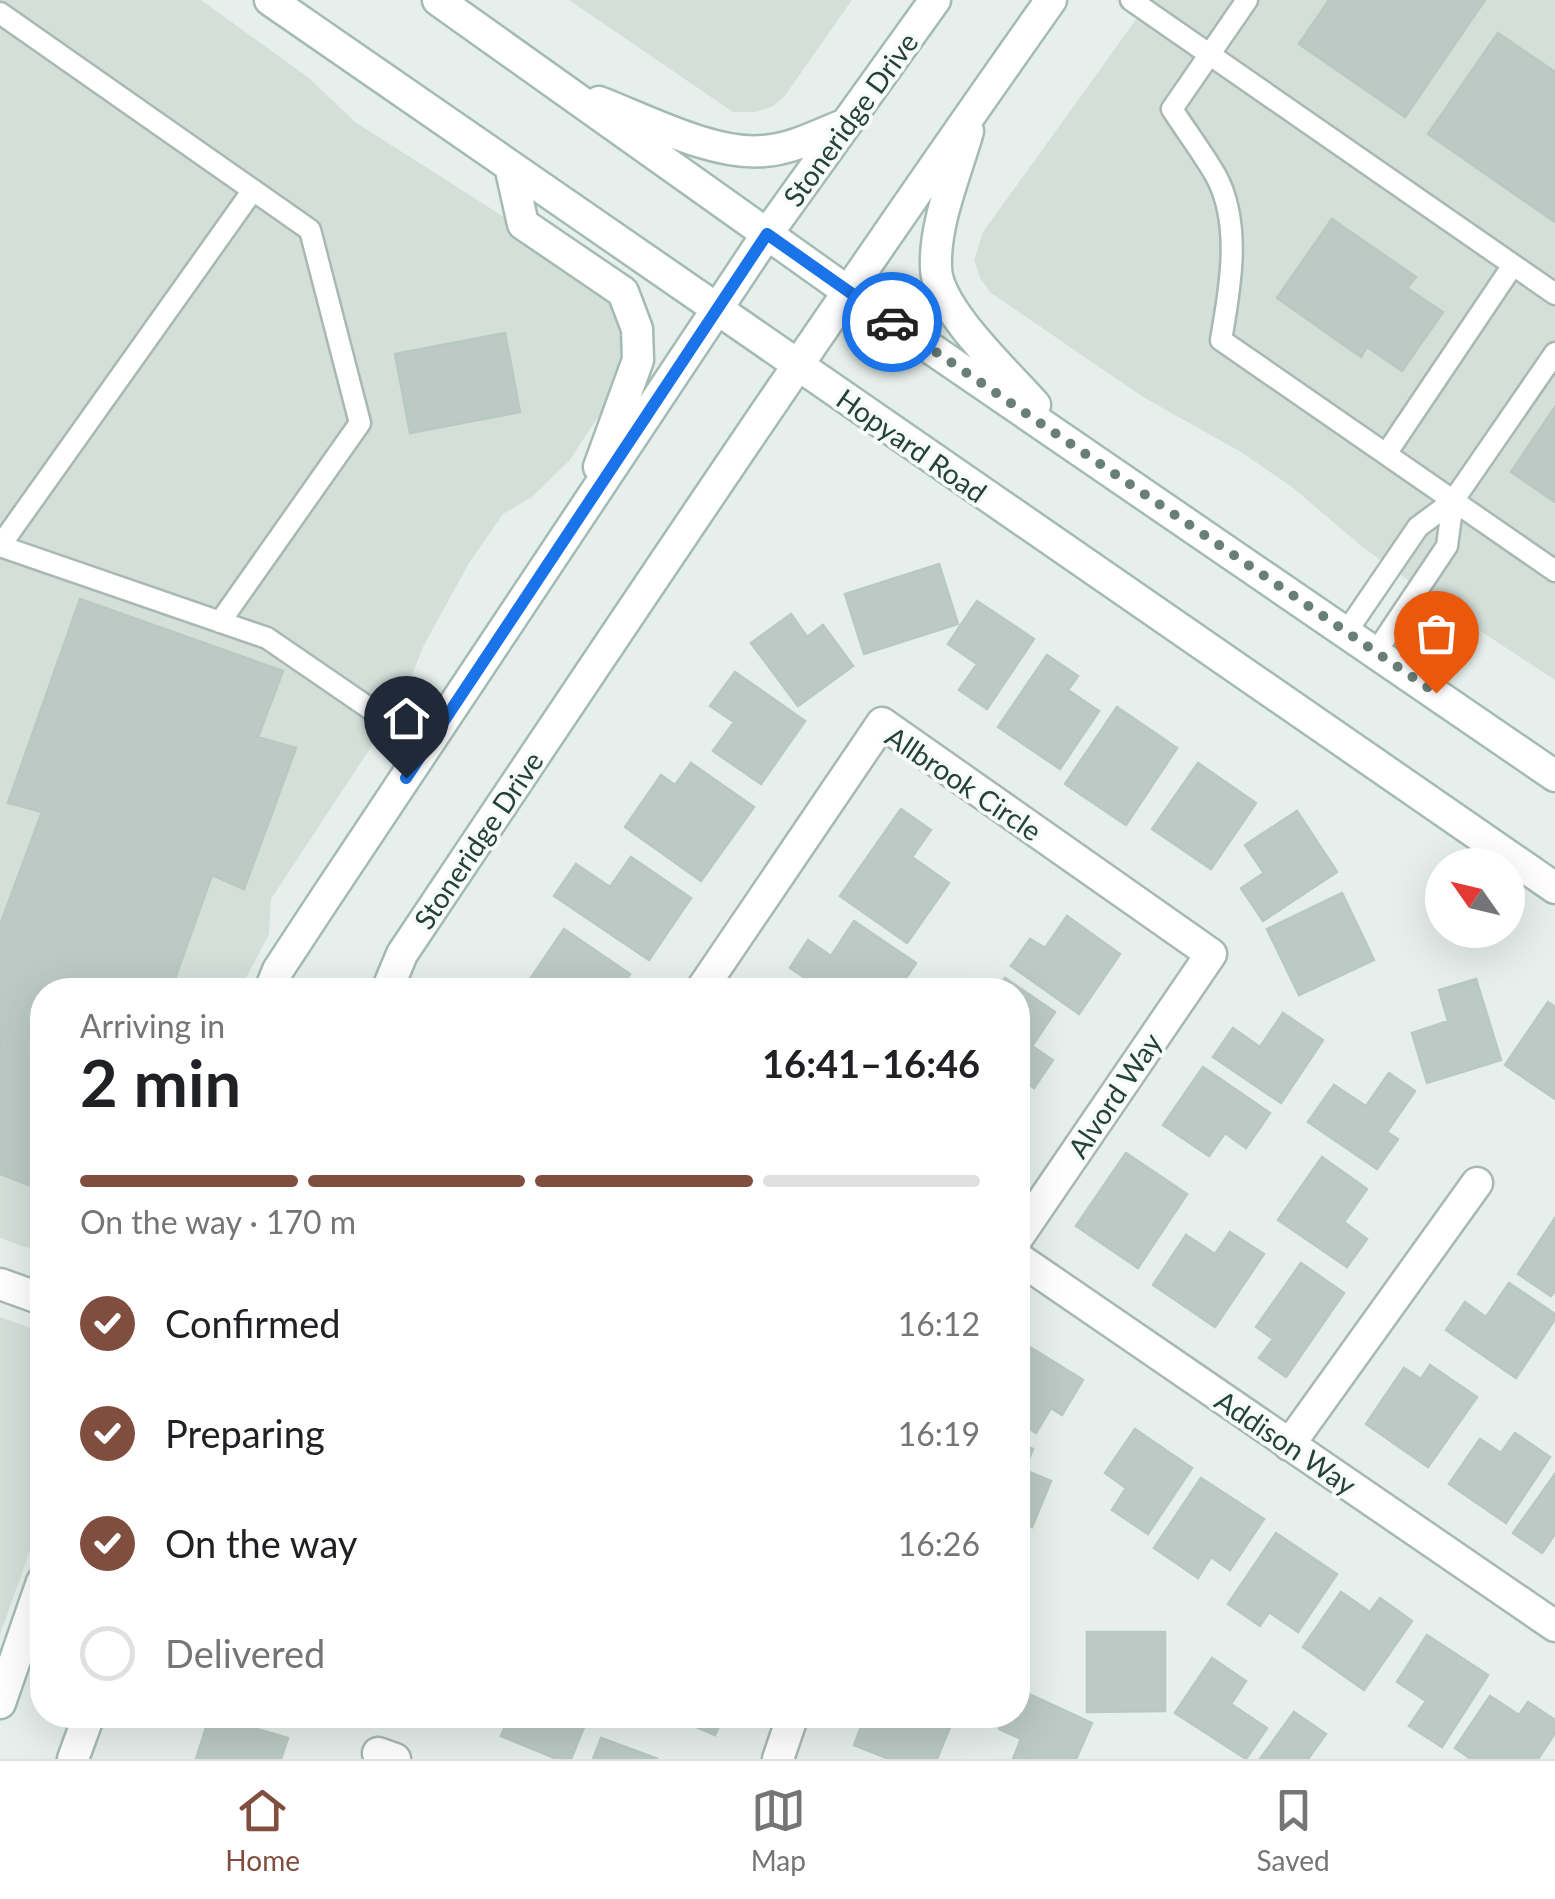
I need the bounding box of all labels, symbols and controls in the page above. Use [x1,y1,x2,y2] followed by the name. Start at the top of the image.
[776,25,924,213] street label: Stoneridge Drive
[842,272,942,372] courier
[865,295,920,350] icon: car
[831,381,993,509] street label: Hopyard Road
[1394,591,1479,694] pin
[1409,606,1464,661] icon: bag
[364,676,449,779] pin
[379,691,434,746] icon: home
[880,718,1048,848] street label: Allbrook Circle
[406,745,550,935] street label: Stoneridge Drive
[1425,848,1525,948] north arrow
[1425,848,1525,948] map controls
[80,1006,225,1045] text: Arriving in
[1060,1026,1168,1164] street label: Alvord Way
[762,1040,980,1086] text: 16:41–16:46
[80,1043,241,1121] text: 2 min
[80,1202,356,1241] text: On the way · 170 m
[80,1296,135,1351] icon: check
[165,1300,341,1346] text: Confirmed
[898,1304,980,1343] text: 16:12
[1209,1382,1363,1502] street label: Addison Way
[80,1406,135,1461] icon: check
[165,1410,325,1456] text: Preparing
[898,1414,980,1453] text: 16:19
[80,1516,135,1571] icon: check
[165,1520,357,1566] text: On the way
[898,1524,980,1563] text: 16:26
[165,1630,325,1676] text: Delivered
[225,1783,300,1877] tab: Home
[751,1783,806,1877] tab: Map
[1257,1783,1330,1877] tab: Saved

